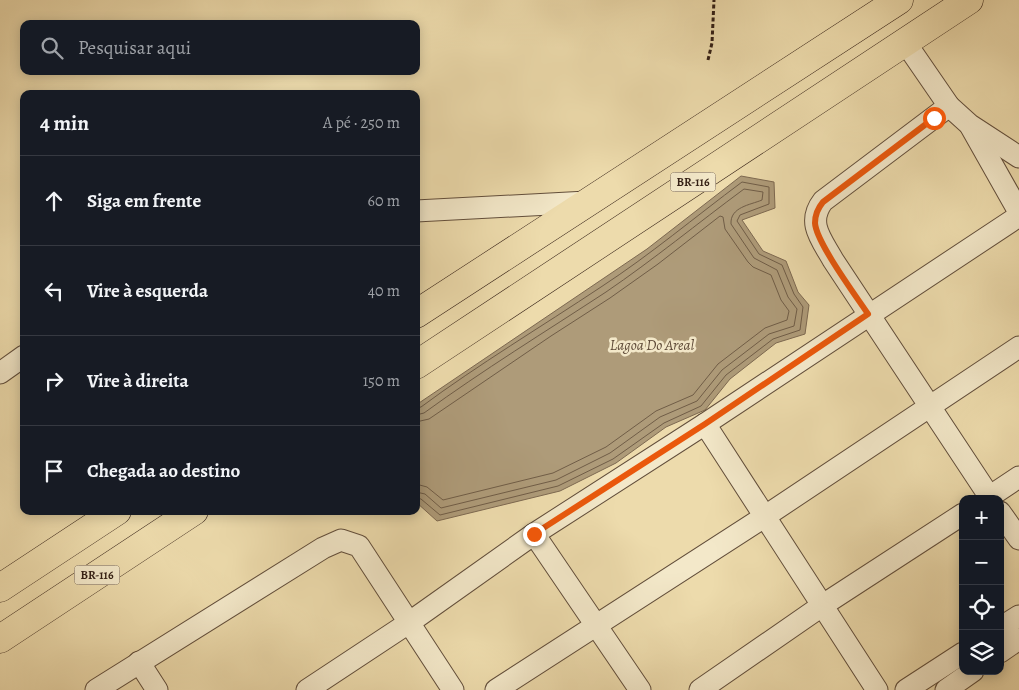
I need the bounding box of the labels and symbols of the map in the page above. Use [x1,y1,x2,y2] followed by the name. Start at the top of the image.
[923,107,946,130] route start
[670,172,716,192] road number: BR-116
[610,335,694,355] water label: Lagoa Do Areal
[523,523,546,546] route end
[74,566,120,584] road number: BR-116

